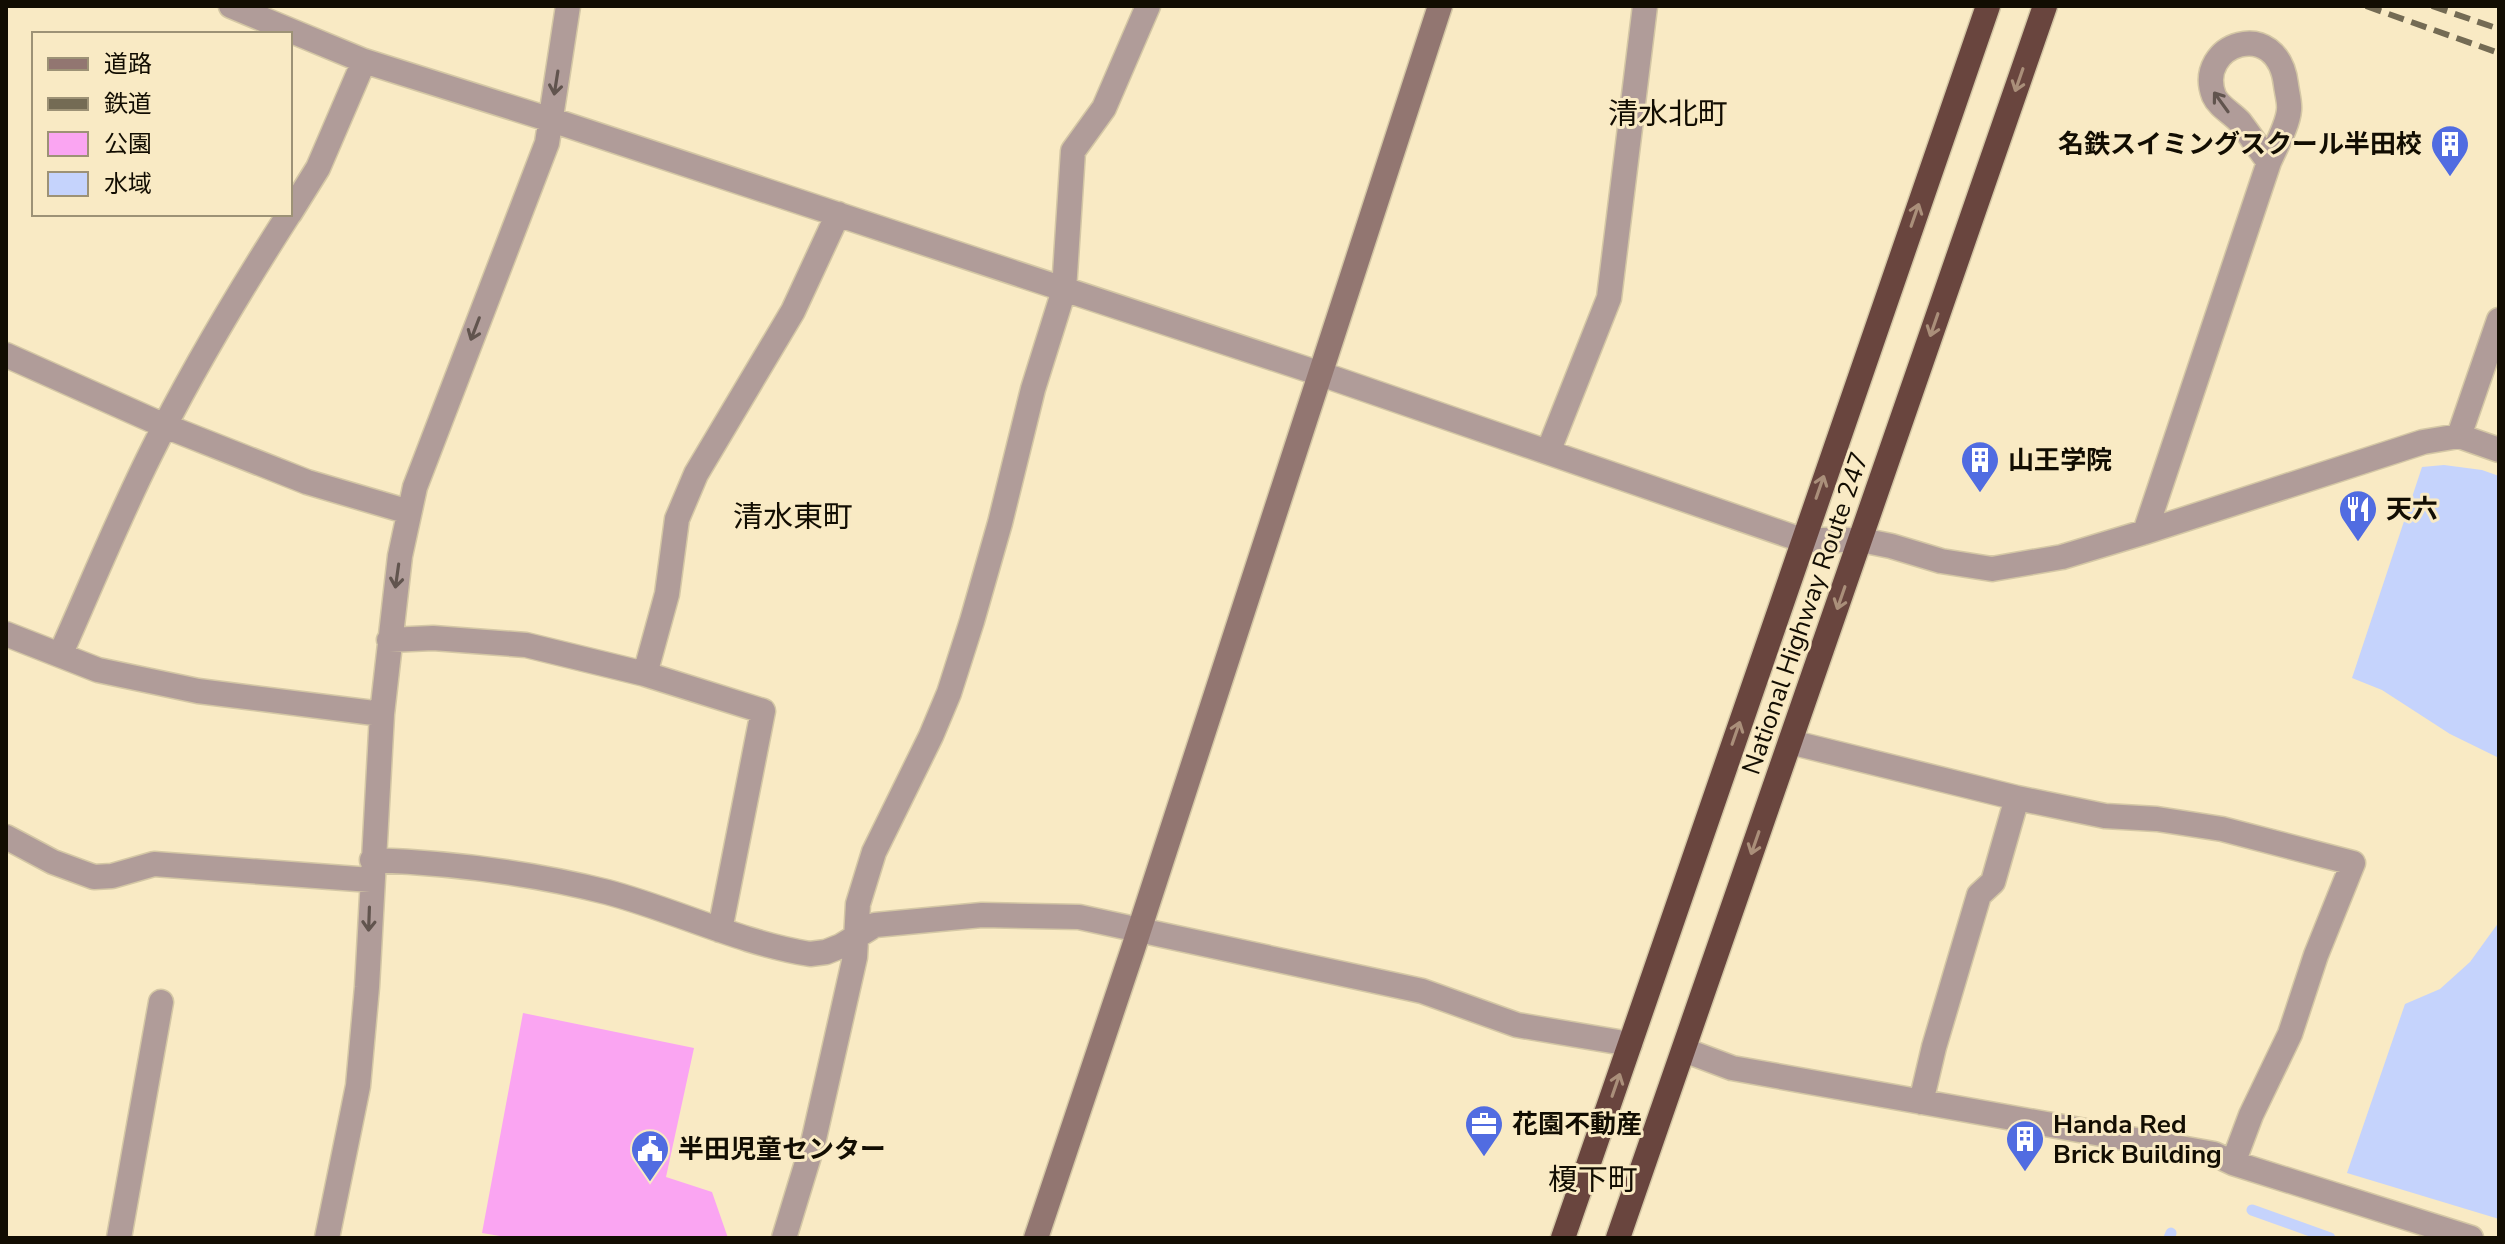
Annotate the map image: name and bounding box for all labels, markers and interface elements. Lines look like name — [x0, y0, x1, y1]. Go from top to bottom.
legend — [32, 32, 292, 216]
text: 道路 — [104, 48, 152, 80]
one-way arrow — [2011, 67, 2026, 92]
one-way arrow — [547, 70, 562, 95]
text: 鉄道 — [104, 88, 152, 120]
one-way arrow — [2213, 92, 2230, 113]
district label: 清水北町 — [1608, 94, 1728, 135]
building icon: 名鉄スイミングスクール半田校 — [2429, 123, 2471, 178]
place label: 名鉄スイミングスクール半田校 — [2058, 127, 2422, 162]
text: 公園 — [104, 128, 152, 160]
text: 水域 — [104, 168, 152, 200]
one-way arrow — [1909, 203, 1923, 228]
one-way arrow — [1926, 313, 1941, 338]
one-way arrow — [467, 316, 481, 341]
building icon: 山王学院 — [1959, 439, 2001, 494]
place label: 山王学院 — [2008, 443, 2112, 478]
street label: National Highway Route 247 — [1734, 447, 1877, 779]
one-way arrow — [1814, 475, 1829, 500]
restaurant icon: 天六 — [2337, 488, 2379, 543]
place label: 天六 — [2386, 492, 2438, 527]
district label: 清水東町 — [733, 497, 853, 538]
one-way arrow — [390, 562, 405, 589]
one-way arrow — [1832, 585, 1847, 610]
one-way arrow — [1729, 721, 1744, 746]
one-way arrow — [1747, 831, 1762, 856]
one-way arrow — [362, 905, 377, 932]
one-way arrow — [1609, 1073, 1624, 1098]
office icon: 花園不動産 — [1463, 1103, 1505, 1158]
place label: 花園不動産 — [1512, 1107, 1642, 1142]
place label: Handa Red Brick Building — [2053, 1107, 2222, 1172]
building icon: Handa Red Brick Building — [2004, 1118, 2046, 1173]
public building icon: 半田児童センター — [629, 1128, 671, 1183]
place label: 半田児童センター — [678, 1132, 886, 1167]
district label: 榎下町 — [1548, 1160, 1638, 1201]

